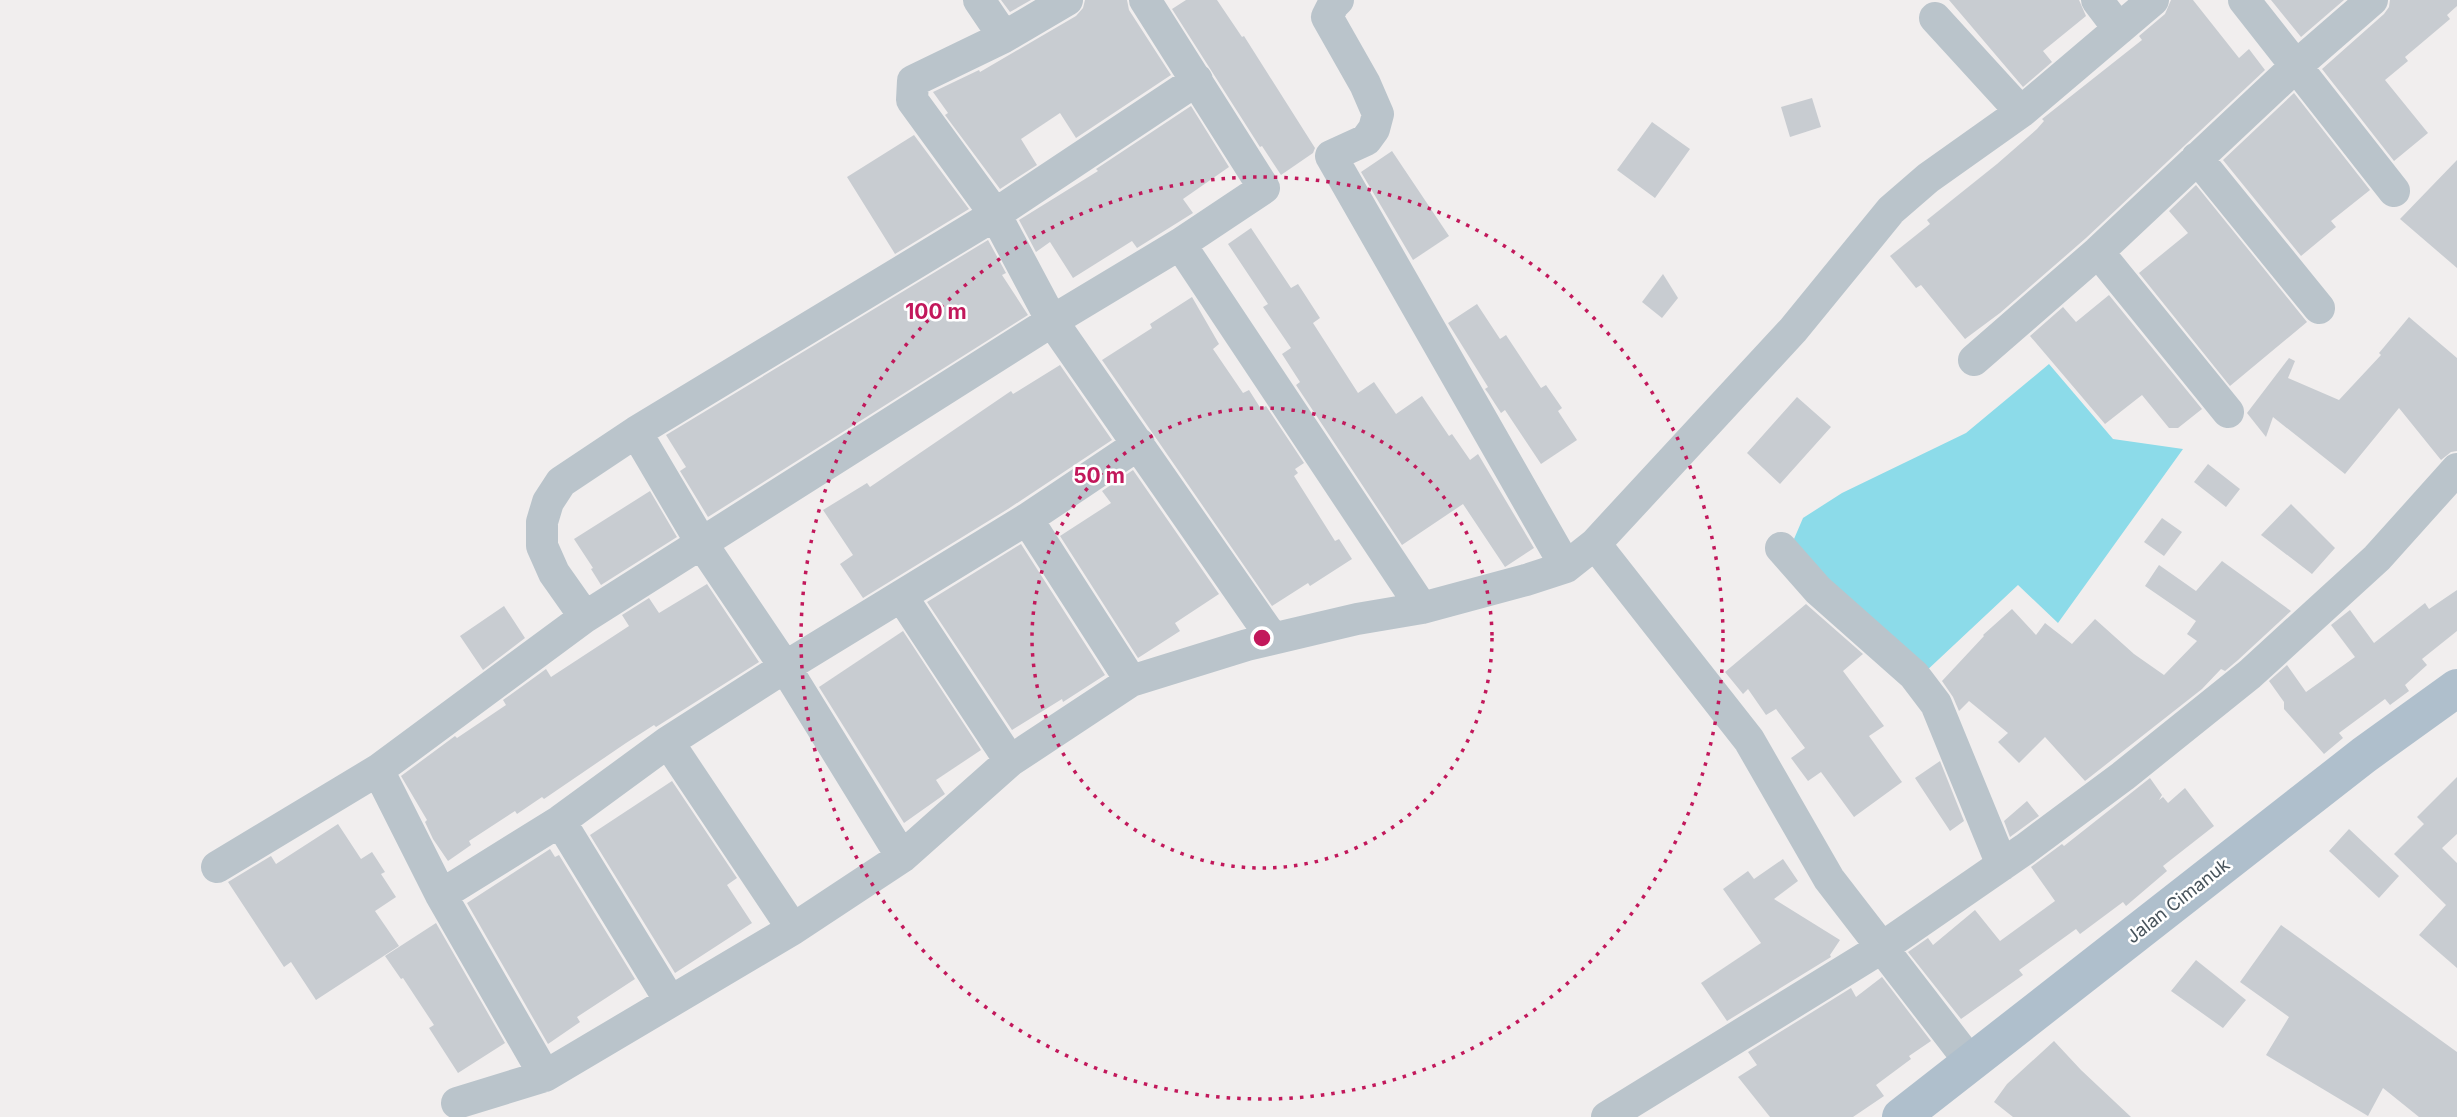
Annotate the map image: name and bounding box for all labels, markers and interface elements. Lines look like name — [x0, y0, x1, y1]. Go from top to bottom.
text: 100 m — [905, 299, 967, 324]
text: 50 m — [1073, 463, 1125, 488]
centre of rings — [1250, 626, 1274, 650]
street label: Jalan Cimanuk — [2122, 854, 2234, 947]

